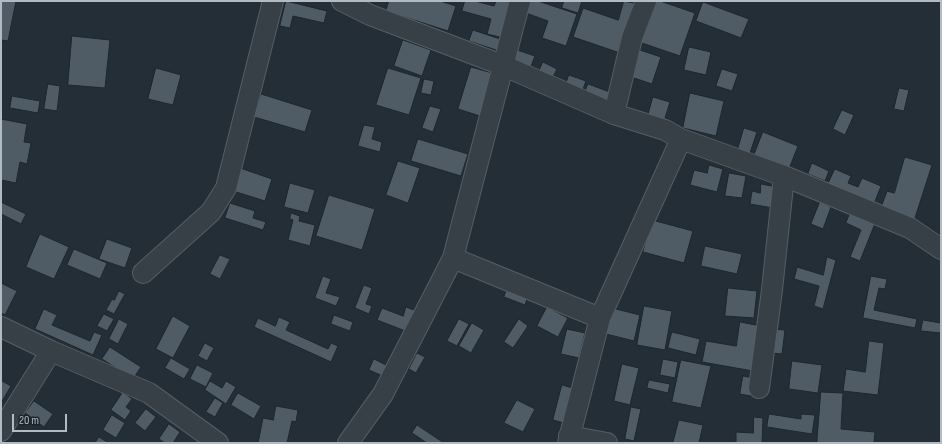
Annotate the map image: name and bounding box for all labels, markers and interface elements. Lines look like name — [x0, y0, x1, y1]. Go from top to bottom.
scale bar — [14, 406, 69, 432]
text: 20 m — [19, 413, 39, 428]

